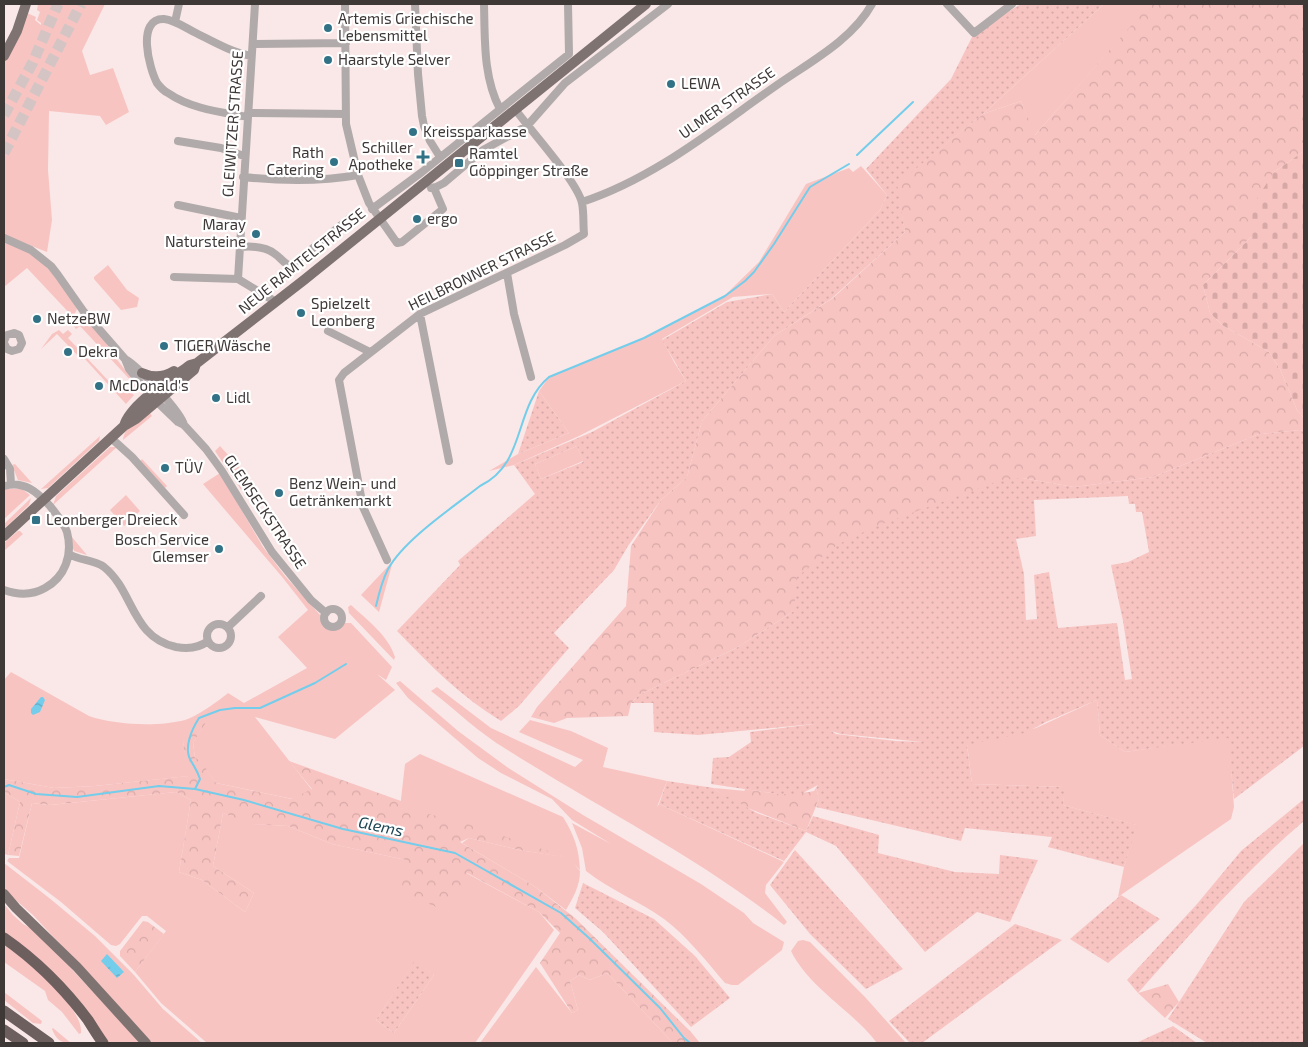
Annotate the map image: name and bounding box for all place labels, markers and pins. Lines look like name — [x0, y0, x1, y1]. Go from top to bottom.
place label: Artemis Griechische Lebensmittel — [338, 9, 474, 44]
marker: Artemis Griechische Lebensmittel — [322, 22, 334, 34]
place label: Haarstyle Selver — [338, 50, 450, 68]
marker: Haarstyle Selver — [322, 54, 334, 66]
place label: LEWA — [681, 74, 721, 92]
marker: LEWA — [665, 78, 677, 90]
place label: Kreissparkasse — [423, 122, 527, 140]
marker: Kreissparkasse — [407, 126, 419, 138]
place label: Schiller Apotheke — [349, 138, 413, 173]
place label: Rath Catering — [267, 143, 325, 178]
place label: Ramtel Göppinger Straße — [469, 144, 589, 179]
marker: Schiller Apotheke — [417, 151, 429, 163]
marker: Rath Catering — [328, 156, 340, 168]
marker: Ramtel Göppinger Straße — [453, 157, 465, 169]
place label: ergo — [427, 209, 458, 227]
marker: ergo — [411, 213, 423, 225]
place label: Maray Natursteine — [165, 215, 246, 250]
marker: Maray Natursteine — [250, 228, 262, 240]
place label: Spielzelt Leonberg — [311, 294, 376, 329]
marker: Spielzelt Leonberg — [295, 307, 307, 319]
place label: NetzeBW — [47, 309, 111, 327]
marker: NetzeBW — [31, 313, 43, 325]
place label: TIGER Wäsche — [174, 336, 271, 354]
marker: TIGER Wäsche — [158, 340, 170, 352]
place label: Dekra — [78, 342, 118, 360]
marker: Dekra — [62, 346, 74, 358]
place label: McDonald's — [109, 376, 189, 394]
marker: McDonald's — [93, 380, 105, 392]
place label: Lidl — [226, 388, 251, 406]
marker: Lidl — [210, 392, 222, 404]
place label: TÜV — [175, 458, 203, 476]
marker: TÜV — [159, 462, 171, 474]
place label: Benz Wein- und Getränkemarkt — [289, 474, 396, 509]
marker: Benz Wein- und Getränkemarkt — [273, 487, 285, 499]
place label: Leonberger Dreieck — [46, 510, 178, 528]
marker: Leonberger Dreieck — [30, 514, 42, 526]
place label: Bosch Service Glemser — [115, 530, 209, 565]
marker: Bosch Service Glemser — [213, 543, 225, 555]

